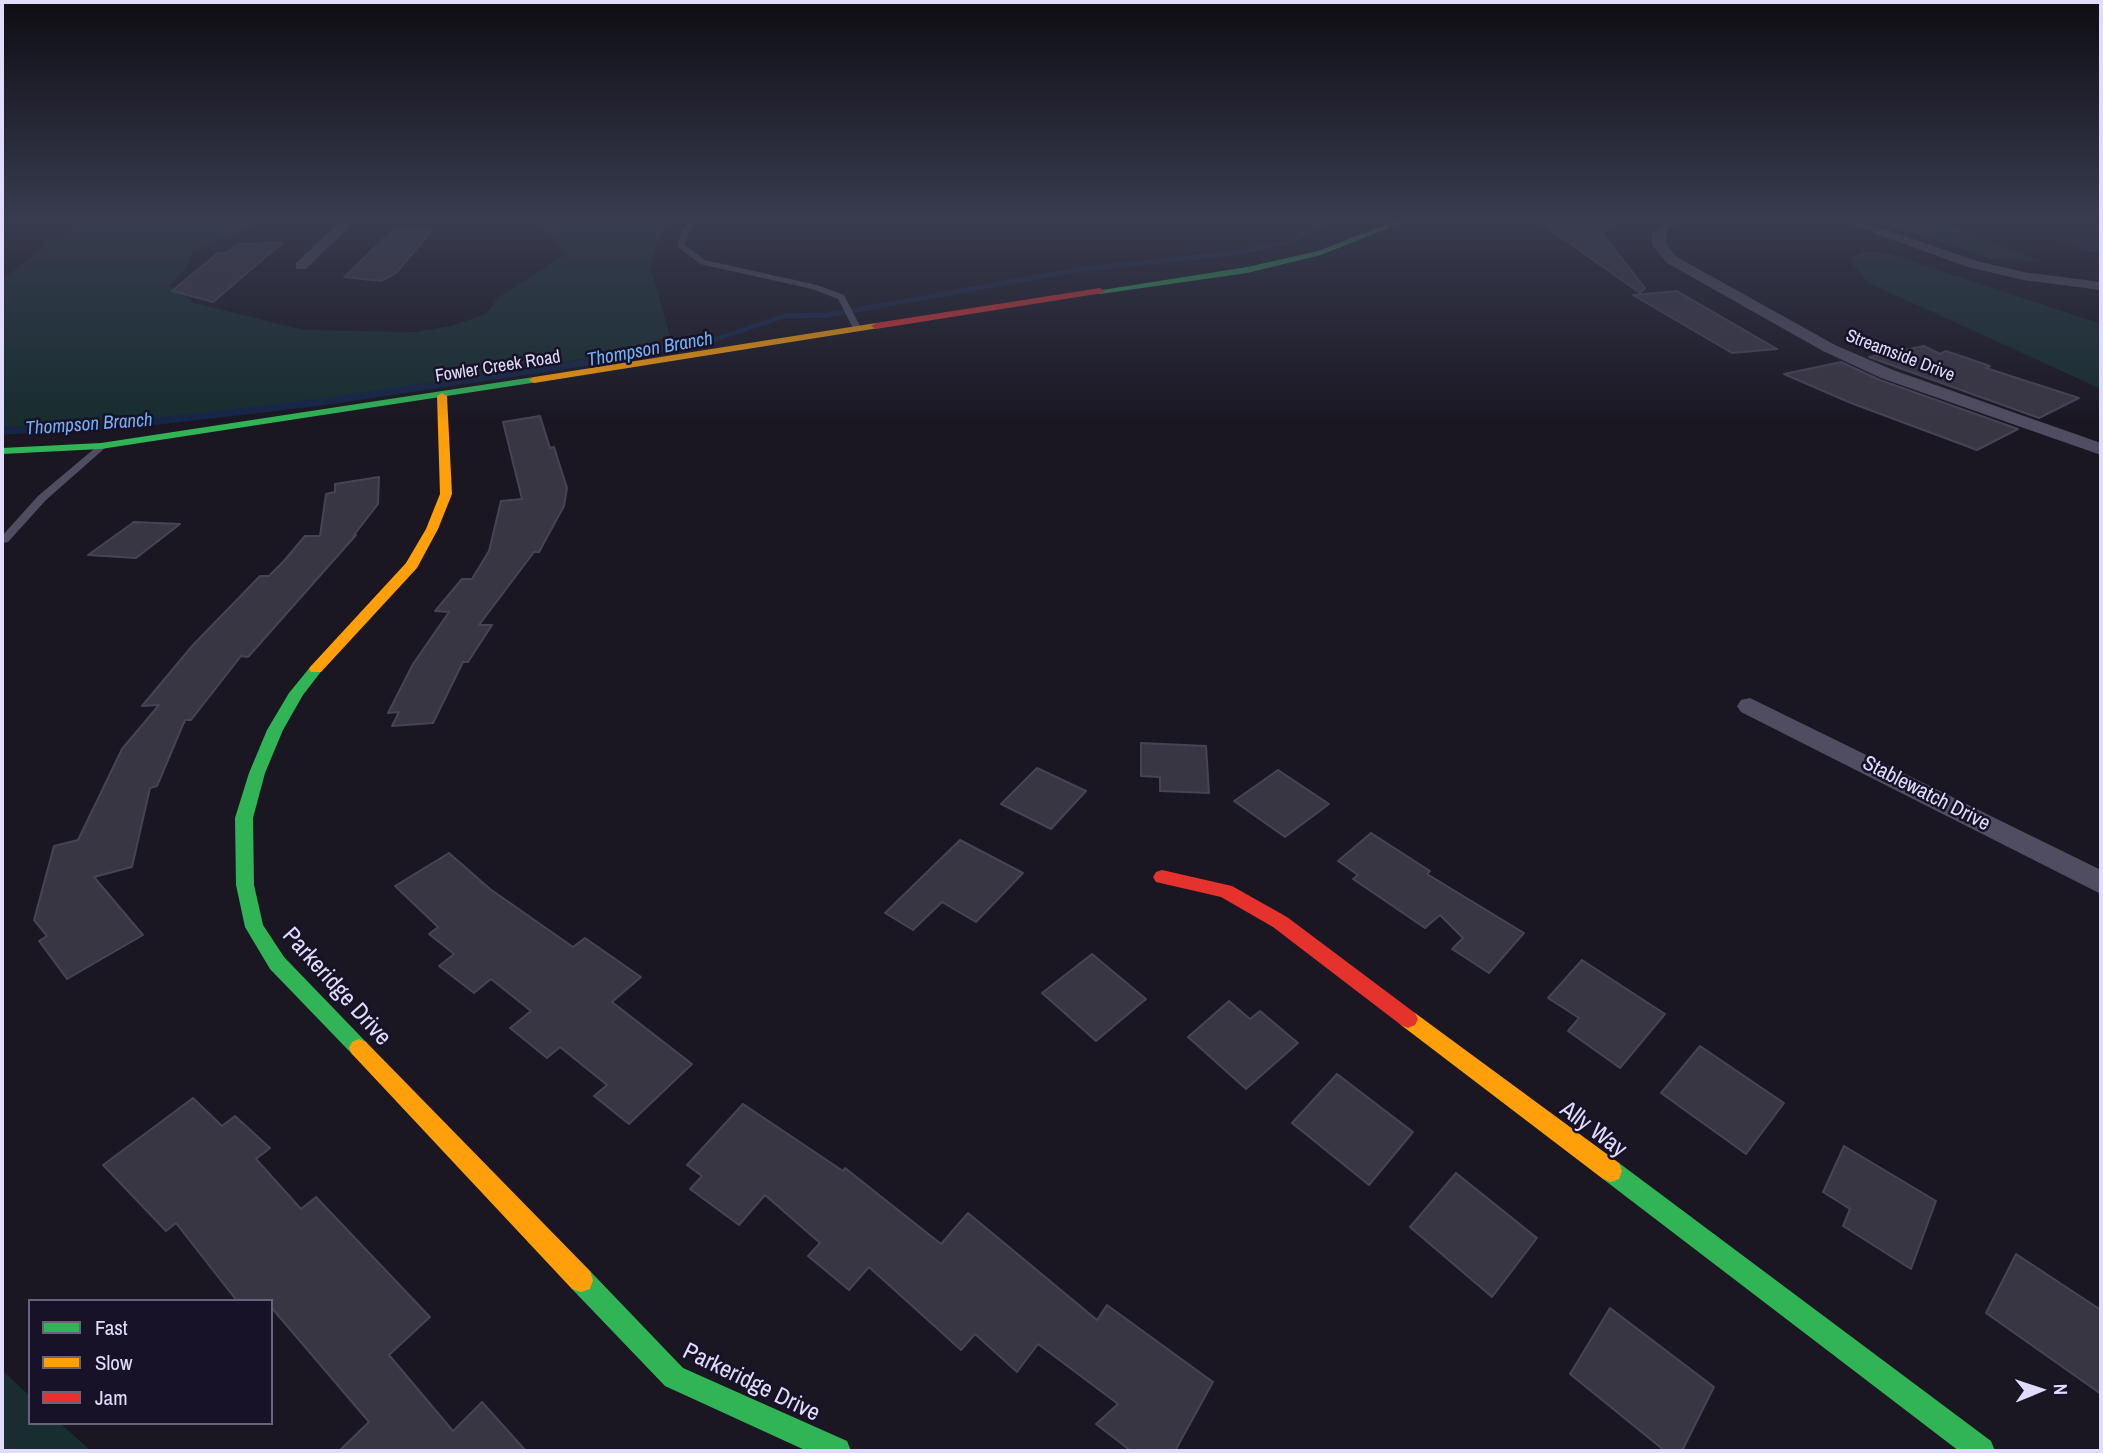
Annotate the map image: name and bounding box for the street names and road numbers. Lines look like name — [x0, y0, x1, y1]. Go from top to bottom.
street label: Streamside Drive — [1843, 325, 1957, 387]
street label: Fowler Creek Road — [434, 346, 562, 388]
street label: Stablewatch Drive — [1858, 751, 1994, 837]
street label: Parkeridge Drive — [276, 922, 396, 1052]
street label: Ally Way — [1554, 1096, 1632, 1164]
street label: Parkeridge Drive — [678, 1337, 824, 1429]

